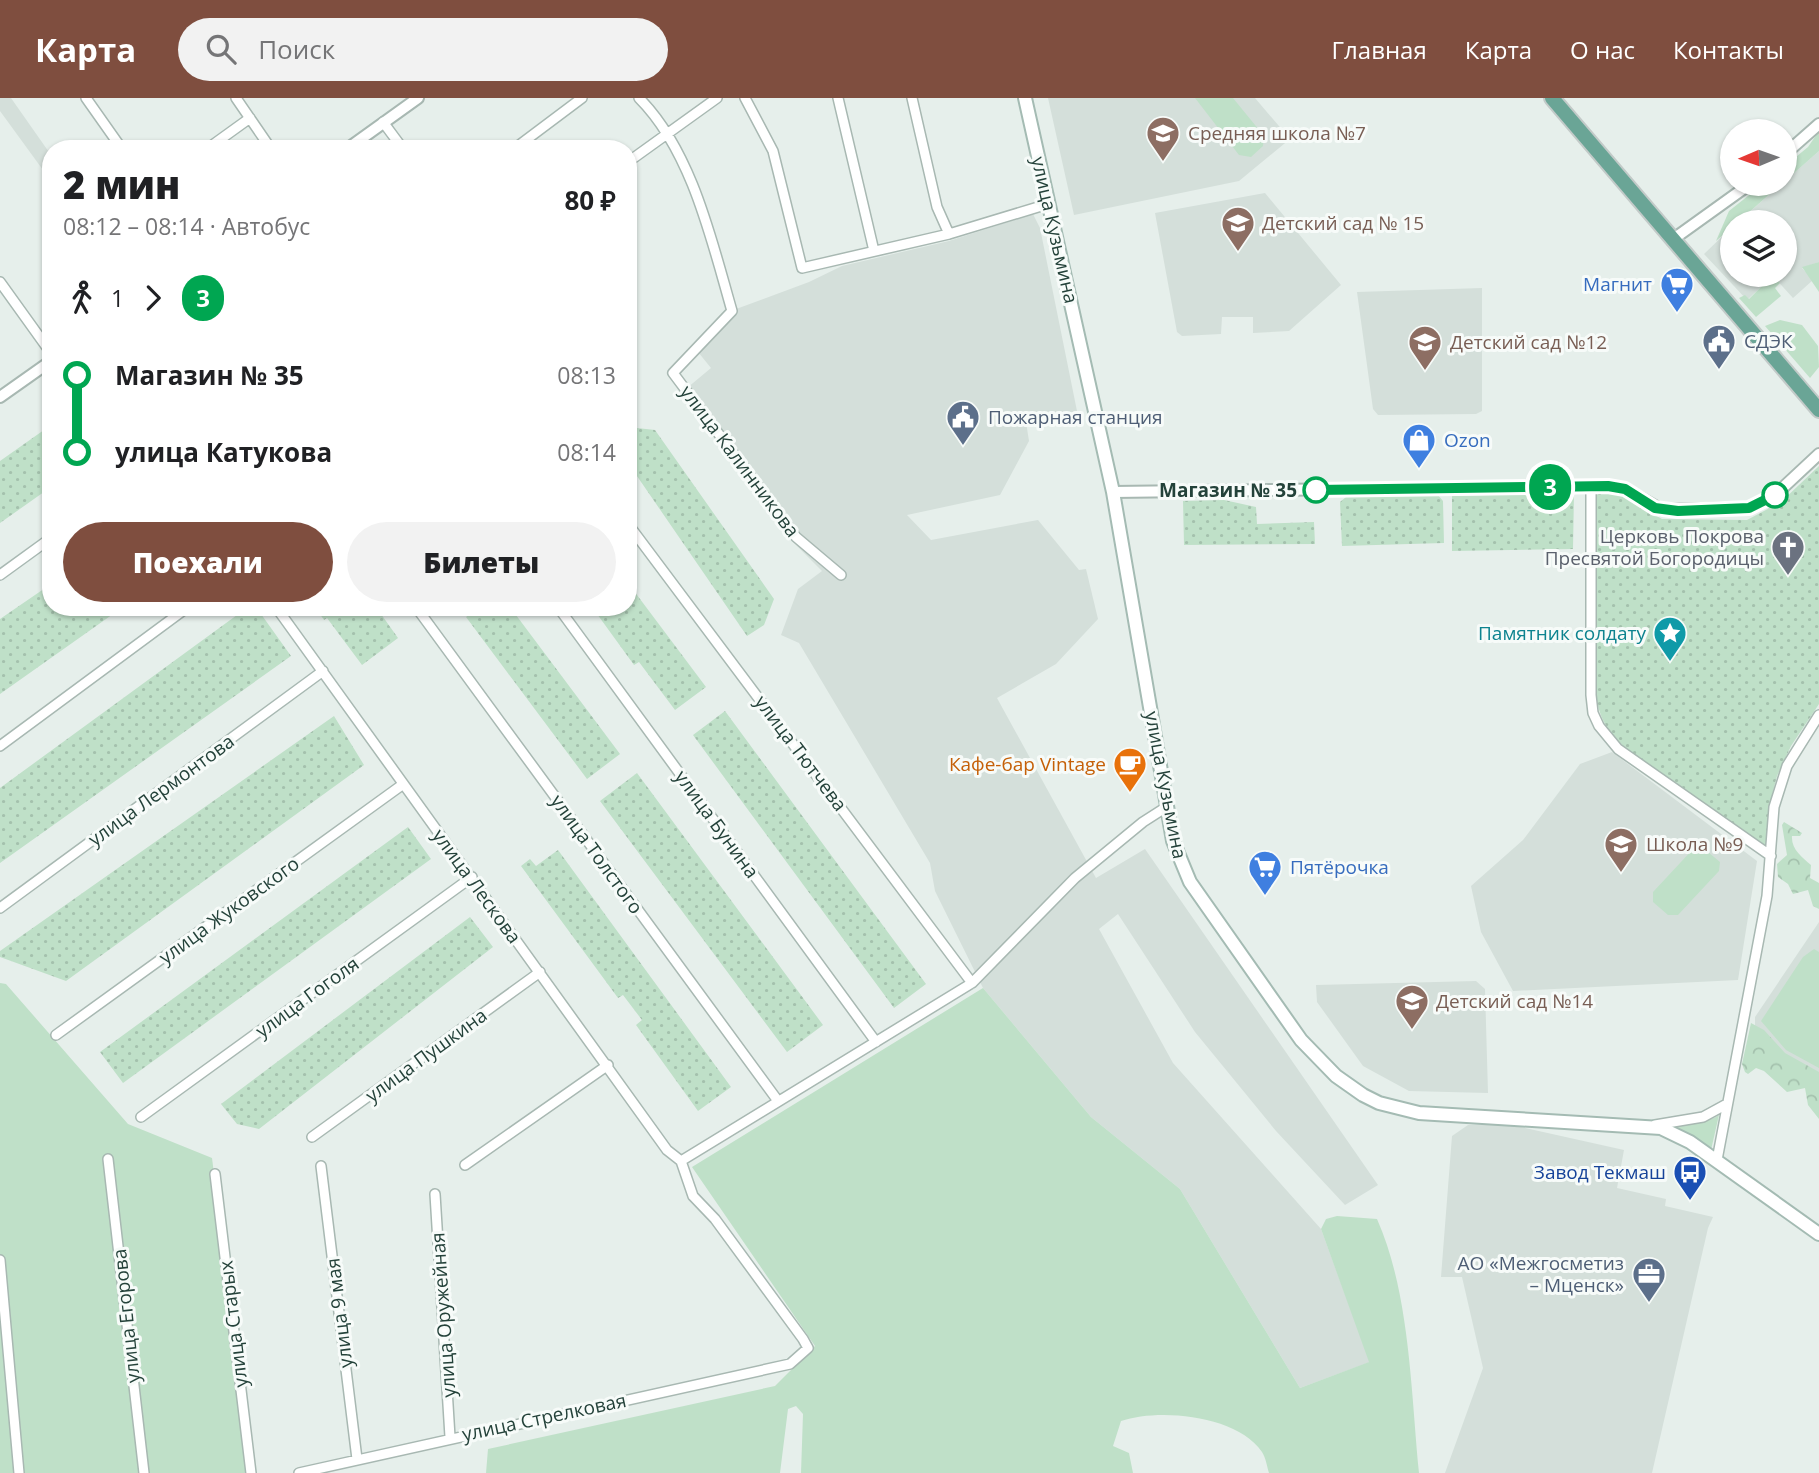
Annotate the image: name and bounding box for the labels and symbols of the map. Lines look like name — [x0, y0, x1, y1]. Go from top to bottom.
school or university icon: Средняя школа №7 — [1144, 114, 1182, 163]
north arrow — [1720, 119, 1797, 196]
place label: Средняя школа №7 — [1188, 120, 1366, 146]
street label: улица Кузьмина — [1025, 154, 1085, 306]
school or university icon: Детский сад № 15 — [1219, 204, 1257, 253]
place label: Детский сад № 15 — [1262, 210, 1424, 236]
supermarket icon: Магнит — [1658, 265, 1696, 314]
place label: Магнит — [1583, 271, 1652, 297]
public building icon: СДЭК — [1700, 322, 1738, 371]
school or university icon: Детский сад №12 — [1406, 323, 1444, 372]
place label: СДЭК — [1744, 328, 1793, 354]
place label: Детский сад №12 — [1450, 329, 1607, 355]
street label: улица Калинникова — [674, 380, 806, 542]
public building icon: Пожарная станция — [944, 398, 982, 447]
place label: Пожарная станция — [988, 404, 1163, 430]
shop icon: Ozon — [1400, 421, 1438, 470]
place label: Ozon — [1444, 427, 1491, 453]
line badge: 3 — [1527, 464, 1573, 510]
place label: Магазин № 35 — [1159, 477, 1297, 503]
marker: Магазин № 35 — [1303, 477, 1329, 503]
unlabelled marker — [1762, 482, 1788, 508]
place label: Церковь Покрова Пресвятой Богородицы — [1545, 523, 1764, 571]
church icon: Церковь Покрова Пресвятой Богородицы — [1769, 528, 1807, 577]
place icon: Памятник солдату — [1651, 614, 1689, 663]
place label: Памятник солдату — [1478, 620, 1646, 646]
street label: улица Тютчева — [749, 690, 853, 816]
street label: улица Кузьмина — [1139, 709, 1193, 861]
street label: улица Лермонтова — [83, 728, 239, 852]
cafe icon: Кафе-бар Vintage — [1111, 745, 1149, 794]
place label: Кафе-бар Vintage — [949, 751, 1106, 777]
street label: улица Бунина — [669, 765, 765, 883]
street label: улица Толстого — [545, 789, 649, 919]
street label: улица Лескова — [427, 823, 527, 949]
school or university icon: Школа №9 — [1602, 825, 1640, 874]
place label: Школа №9 — [1646, 831, 1743, 857]
supermarket icon: Пятёрочка — [1246, 848, 1284, 897]
street label: улица Жуковского — [154, 850, 304, 970]
place label: Пятёрочка — [1290, 854, 1389, 880]
street label: улица Гоголя — [250, 951, 364, 1043]
school or university icon: Детский сад №14 — [1393, 982, 1431, 1031]
place label: Детский сад №14 — [1436, 988, 1593, 1014]
street label: улица Пушкина — [360, 1002, 492, 1108]
bus stop icon: Завод Текмаш — [1671, 1153, 1709, 1202]
place label: Завод Текмаш — [1534, 1159, 1666, 1185]
street label: улица Оружейная — [424, 1231, 462, 1399]
street label: улица Егорова — [106, 1248, 146, 1384]
place label: АО «Межгосметиз – Мценск» — [1458, 1250, 1624, 1298]
office icon: АО «Межгосметиз – Мценск» — [1630, 1255, 1668, 1304]
street label: улица 9 мая — [319, 1256, 359, 1370]
street label: улица Старых — [212, 1259, 254, 1389]
street label: улица Стрелковая — [460, 1387, 628, 1447]

